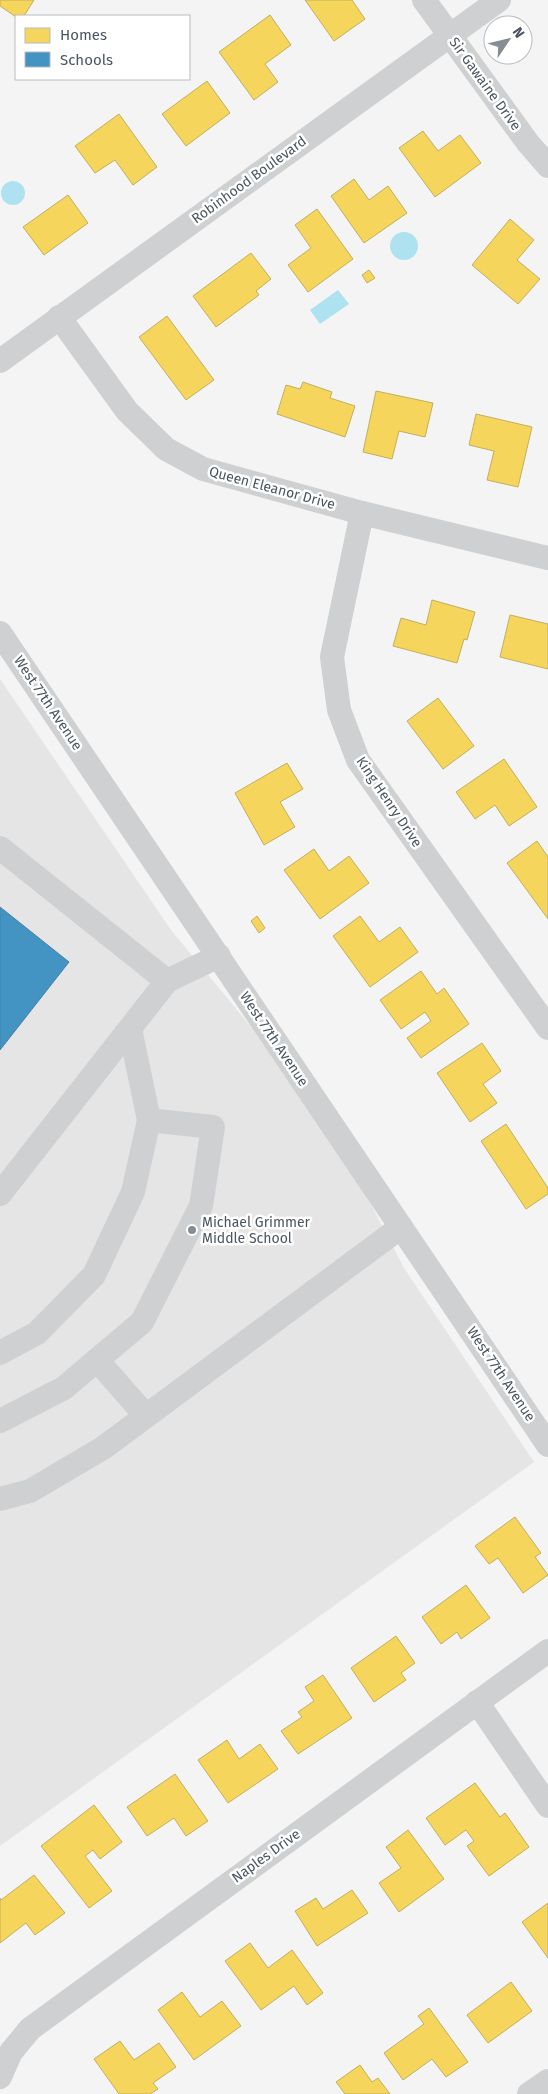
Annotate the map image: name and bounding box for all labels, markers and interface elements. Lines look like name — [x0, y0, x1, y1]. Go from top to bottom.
legend — [15, 15, 190, 80]
north arrow — [483, 15, 533, 65]
text: N — [509, 24, 528, 42]
text: Homes — [60, 26, 107, 44]
street label: Sir Gawaine Drive — [446, 34, 524, 134]
text: Schools — [60, 51, 113, 69]
street label: Robinhood Boulevard — [188, 133, 310, 227]
street label: Queen Eleanor Drive — [207, 463, 337, 513]
street label: West 77th Avenue — [10, 653, 86, 753]
street label: King Henry Drive — [352, 753, 426, 851]
street label: West 77th Avenue — [236, 989, 312, 1089]
place label: Michael Grimmer Middle School — [202, 1214, 311, 1247]
marker: Michael Grimmer Middle School — [186, 1224, 198, 1236]
street label: West 77th Avenue — [463, 1324, 539, 1424]
street label: Naples Drive — [229, 1826, 303, 1886]

